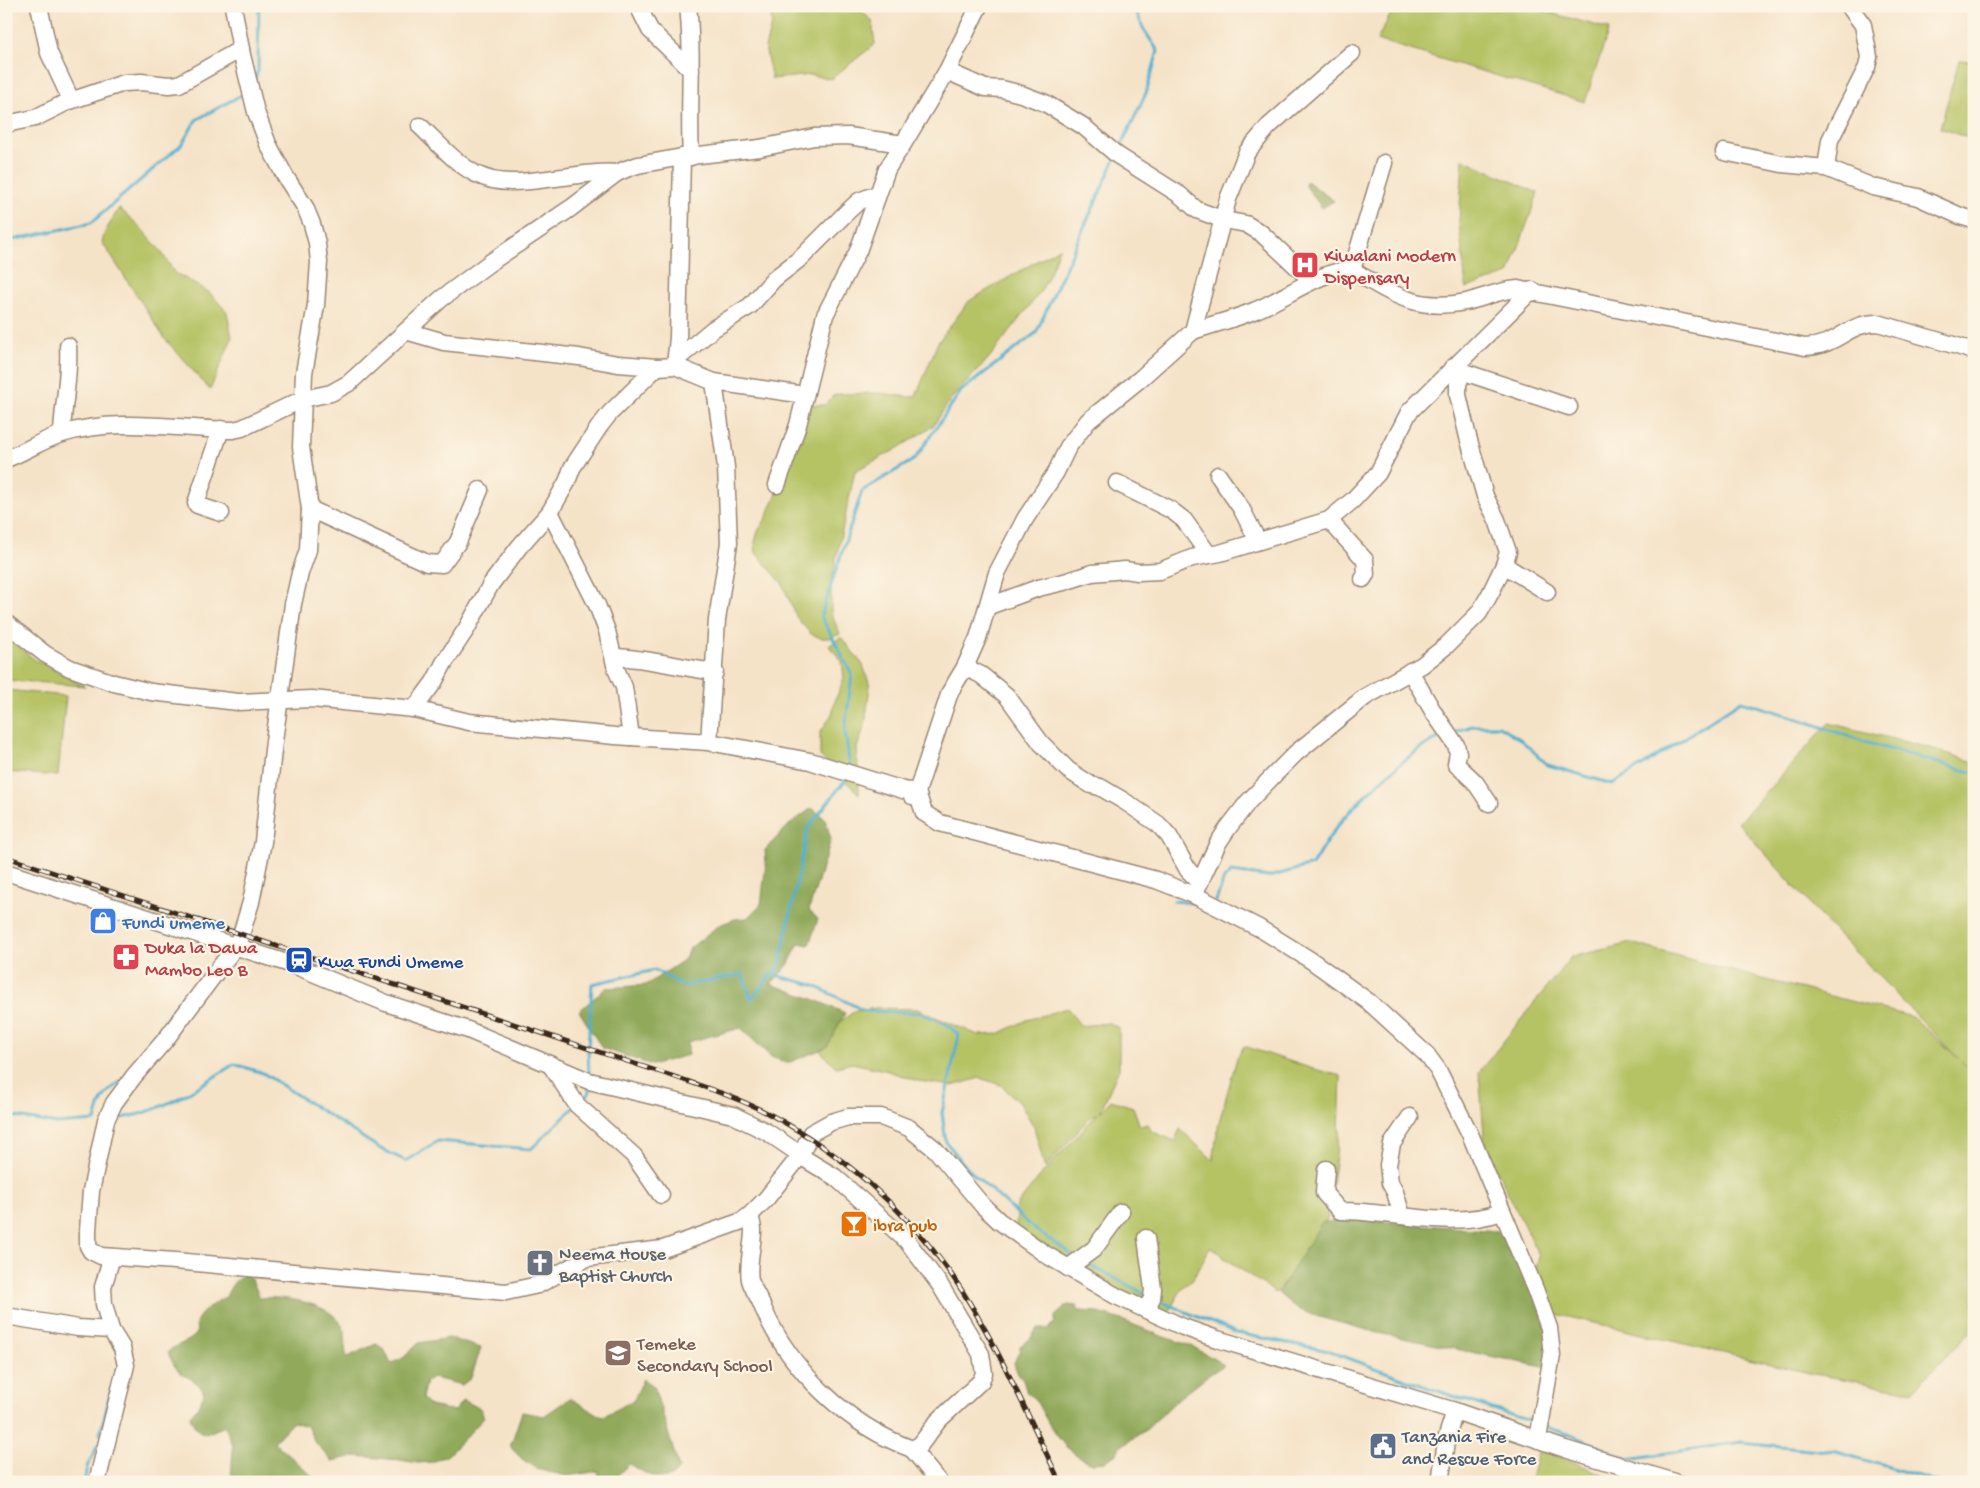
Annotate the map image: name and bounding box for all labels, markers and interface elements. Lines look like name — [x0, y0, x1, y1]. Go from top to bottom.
place label: Kiwalani Modern Dispensary — [1322, 246, 1456, 291]
hospital icon: Kiwalani Modern Dispensary — [1290, 250, 1320, 280]
shop icon: Fundi umeme — [88, 906, 118, 936]
place label: Fundi umeme — [121, 913, 225, 936]
place label: Duka la Dawa Mambo Leo B — [143, 938, 259, 983]
pharmacy icon: Duka la Dawa Mambo Leo B — [111, 942, 141, 972]
station icon: Kwa Fundi Umeme — [284, 945, 314, 975]
place label: Kwa Fundi Umeme — [318, 952, 463, 975]
bar icon: ibra pub — [839, 1209, 869, 1239]
place label: ibra pub — [873, 1216, 937, 1239]
place label: Neema House Baptist Church — [558, 1244, 673, 1289]
church icon: Neema House Baptist Church — [525, 1248, 555, 1278]
place label: Temeke Secondary School — [636, 1334, 773, 1379]
school or university icon: Temeke Secondary School — [603, 1338, 633, 1368]
place label: Tanzania Fire and Rescue Force — [1401, 1427, 1536, 1472]
public building icon: Tanzania Fire and Rescue Force — [1368, 1431, 1398, 1461]

